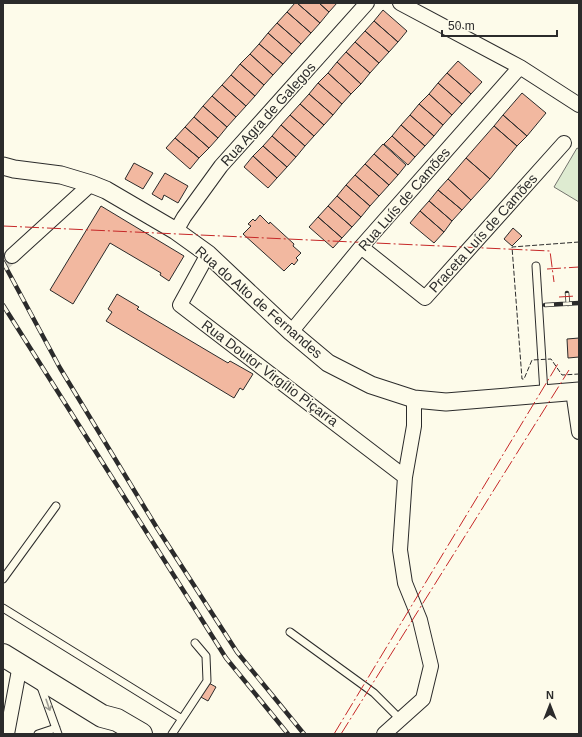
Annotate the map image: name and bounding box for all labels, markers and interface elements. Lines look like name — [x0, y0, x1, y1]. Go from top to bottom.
scale bar — [442, 12, 557, 38]
text: 50 m — [448, 19, 475, 33]
street label: Rua Agra de Galegos — [217, 59, 319, 169]
street label: Rua Luís de Camões — [355, 144, 453, 254]
street label: Praceta Luís de Camões — [426, 170, 540, 296]
street label: Rua do Alto de Fernandes — [192, 243, 326, 361]
street label: Rua Doutor Virgílio Piçarra — [199, 317, 341, 430]
north arrow — [530, 685, 570, 725]
text: N — [546, 689, 554, 701]
one-way arrow — [45, 699, 52, 712]

